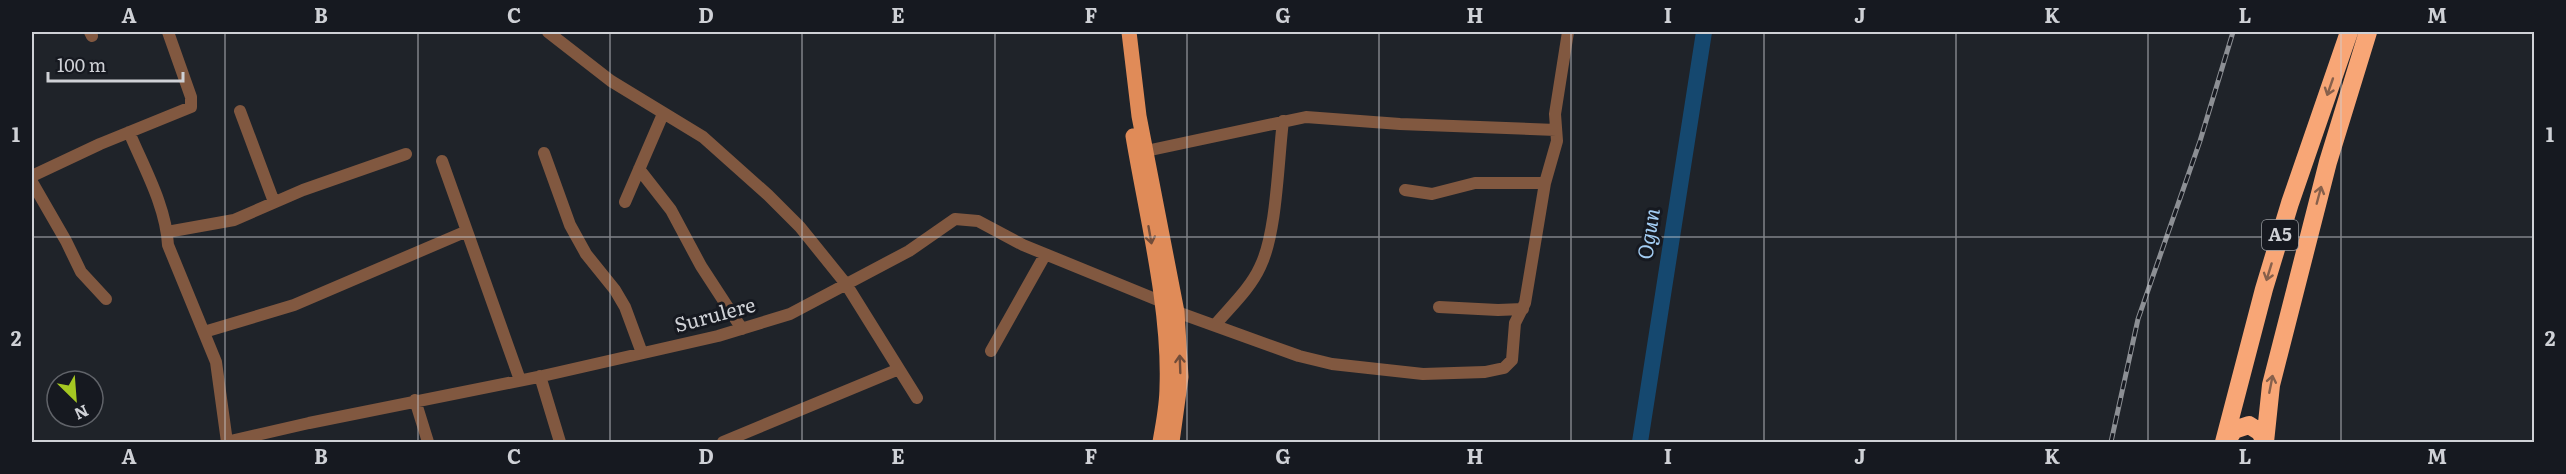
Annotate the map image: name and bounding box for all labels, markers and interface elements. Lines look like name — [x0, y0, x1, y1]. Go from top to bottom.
text: A — [121, 0, 137, 29]
text: B — [314, 0, 328, 29]
text: C — [507, 0, 521, 29]
text: D — [698, 0, 714, 29]
text: E — [891, 0, 905, 29]
text: F — [1085, 0, 1098, 29]
text: G — [1275, 0, 1291, 29]
text: H — [1467, 0, 1483, 29]
text: I — [1664, 0, 1672, 29]
text: J — [1854, 0, 1866, 29]
text: K — [2044, 0, 2060, 29]
text: L — [2239, 0, 2252, 29]
text: M — [2427, 0, 2447, 29]
scale bar — [48, 45, 183, 83]
text: 100 m — [57, 51, 106, 78]
one-way arrow — [2324, 77, 2335, 96]
text: 1 — [12, 118, 20, 148]
text: 1 — [2546, 118, 2554, 148]
one-way arrow — [2314, 186, 2325, 205]
water label: Ogun — [1627, 205, 1666, 261]
road number: A5 — [2262, 220, 2298, 250]
one-way arrow — [1145, 224, 1156, 244]
one-way arrow — [2263, 262, 2274, 281]
street label: Surulere — [671, 288, 758, 338]
text: 2 — [11, 322, 22, 352]
text: 2 — [2545, 322, 2556, 352]
one-way arrow — [1175, 354, 1186, 374]
north arrow — [45, 369, 105, 429]
one-way arrow — [2266, 375, 2277, 395]
text: N — [71, 400, 93, 427]
text: A — [121, 440, 137, 470]
text: B — [314, 440, 328, 470]
text: C — [507, 440, 521, 470]
text: D — [698, 440, 714, 470]
text: E — [891, 440, 905, 470]
text: F — [1085, 440, 1098, 470]
text: G — [1275, 440, 1291, 470]
text: H — [1467, 440, 1483, 470]
text: I — [1664, 440, 1672, 470]
text: J — [1854, 440, 1866, 470]
text: K — [2044, 440, 2060, 470]
text: L — [2239, 440, 2252, 470]
text: M — [2427, 440, 2447, 470]

